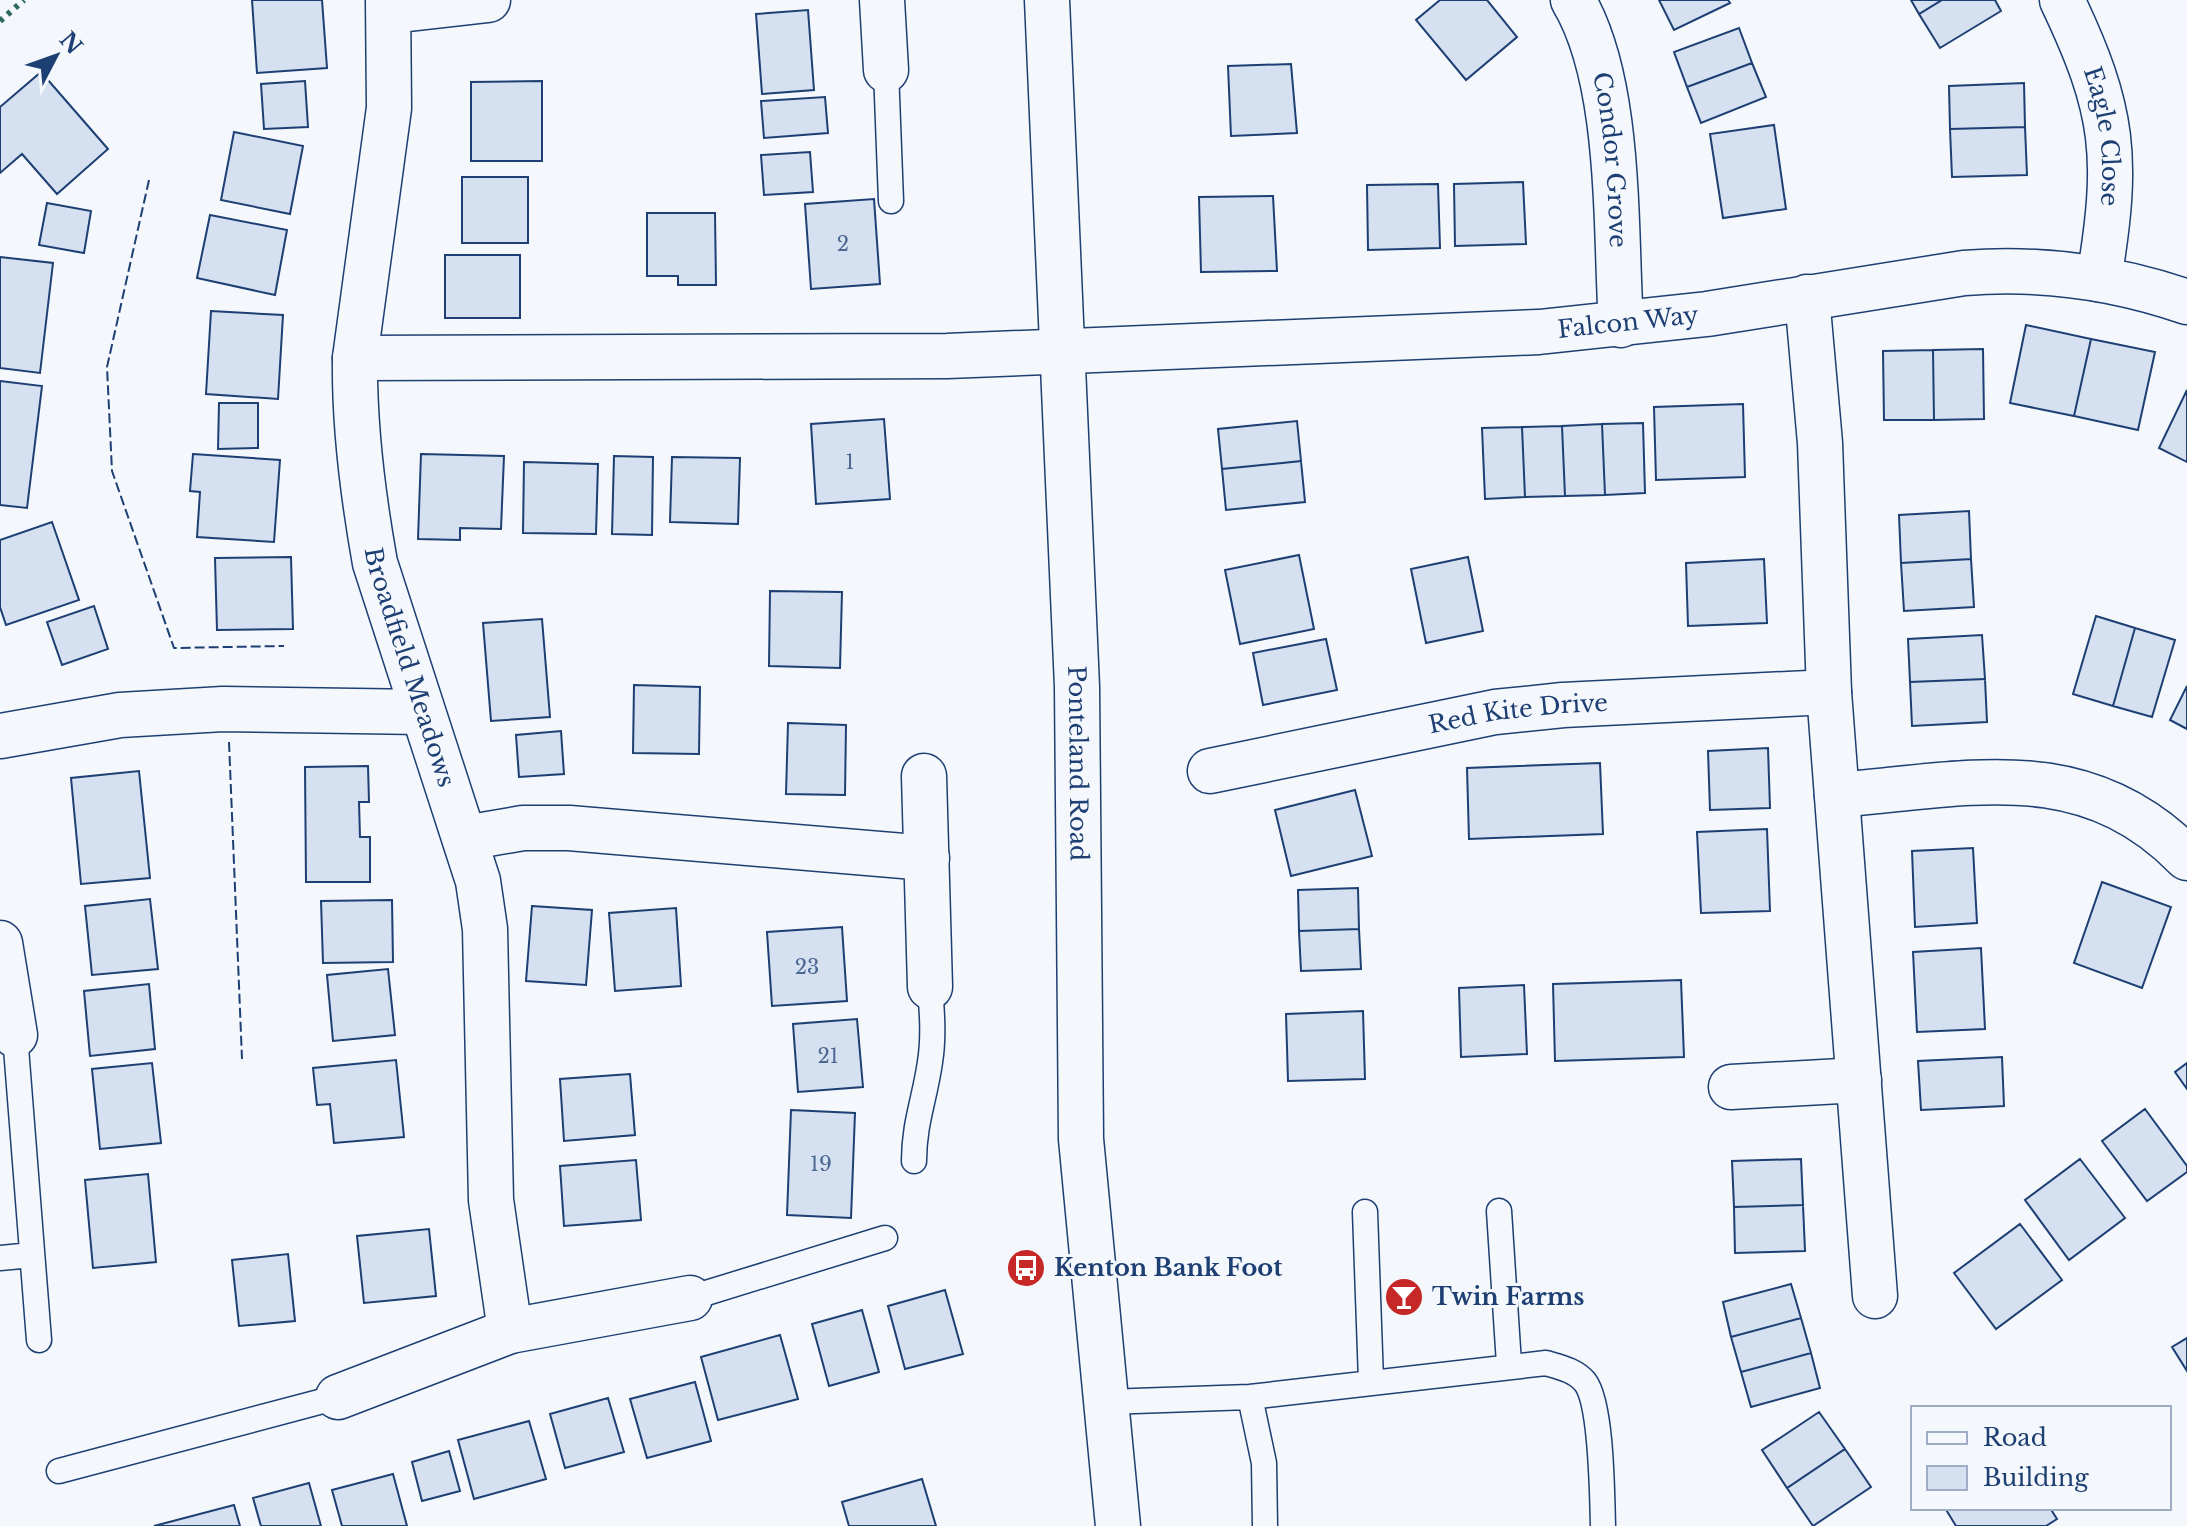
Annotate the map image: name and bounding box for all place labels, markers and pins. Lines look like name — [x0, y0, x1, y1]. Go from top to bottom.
bus stop icon: Kenton Bank Foot — [1005, 1247, 1047, 1289]
place label: Kenton Bank Foot — [1054, 1253, 1283, 1282]
bar icon: Twin Farms — [1383, 1276, 1425, 1318]
place label: Twin Farms — [1432, 1282, 1585, 1311]

